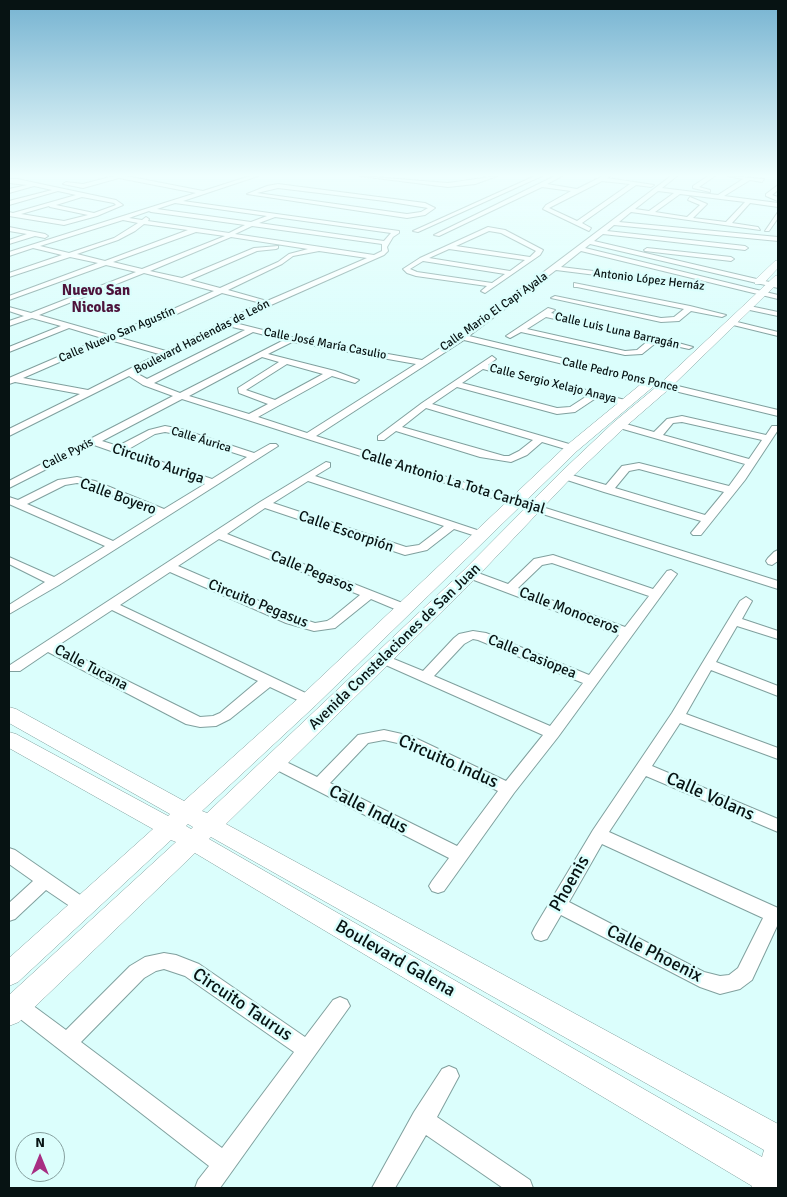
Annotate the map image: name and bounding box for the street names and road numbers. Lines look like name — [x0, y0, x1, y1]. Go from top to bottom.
street label: Antonio López Hernáz — [593, 266, 705, 294]
street label: Calle Mario El Capi Ayala — [437, 269, 551, 355]
street label: Boulevard Haciendas de León — [132, 297, 272, 377]
street label: Calle Nuevo San Agustín — [57, 304, 177, 366]
street label: Calle Luis Luna Barragán — [553, 310, 681, 352]
street label: Calle José María Casulio — [262, 325, 388, 363]
street label: Calle Pedro Pons Ponce — [561, 355, 679, 395]
street label: Calle Sergio Xelajo Anaya — [488, 361, 618, 407]
street label: Calle Áurica — [169, 424, 233, 456]
street label: Calle Pyxis — [40, 435, 96, 473]
street label: Circuito Auriga — [110, 440, 206, 488]
street label: Calle Antonio La Tota Carbajal — [359, 445, 547, 519]
street label: Calle Boyero — [77, 475, 159, 519]
street label: Calle Escorpión — [296, 507, 396, 557]
street label: Calle Pegasos — [268, 547, 356, 597]
street label: Avenida Constelaciones de San Juan — [305, 560, 485, 734]
street label: Circuito Pegasus — [205, 576, 311, 632]
street label: Calle Monoceros — [516, 584, 622, 638]
street label: Calle Casiopea — [485, 631, 579, 683]
street label: Calle Tucana — [51, 641, 131, 695]
street label: Circuito Indus — [395, 730, 501, 794]
street label: Calle Volans — [663, 768, 757, 826]
street label: Calle Indus — [325, 781, 411, 839]
street label: Phoenis — [545, 852, 595, 916]
street label: Boulevard Galena — [331, 916, 459, 1002]
street label: Calle Phoenix — [603, 921, 705, 987]
street label: Circuito Taurus — [188, 964, 296, 1046]

